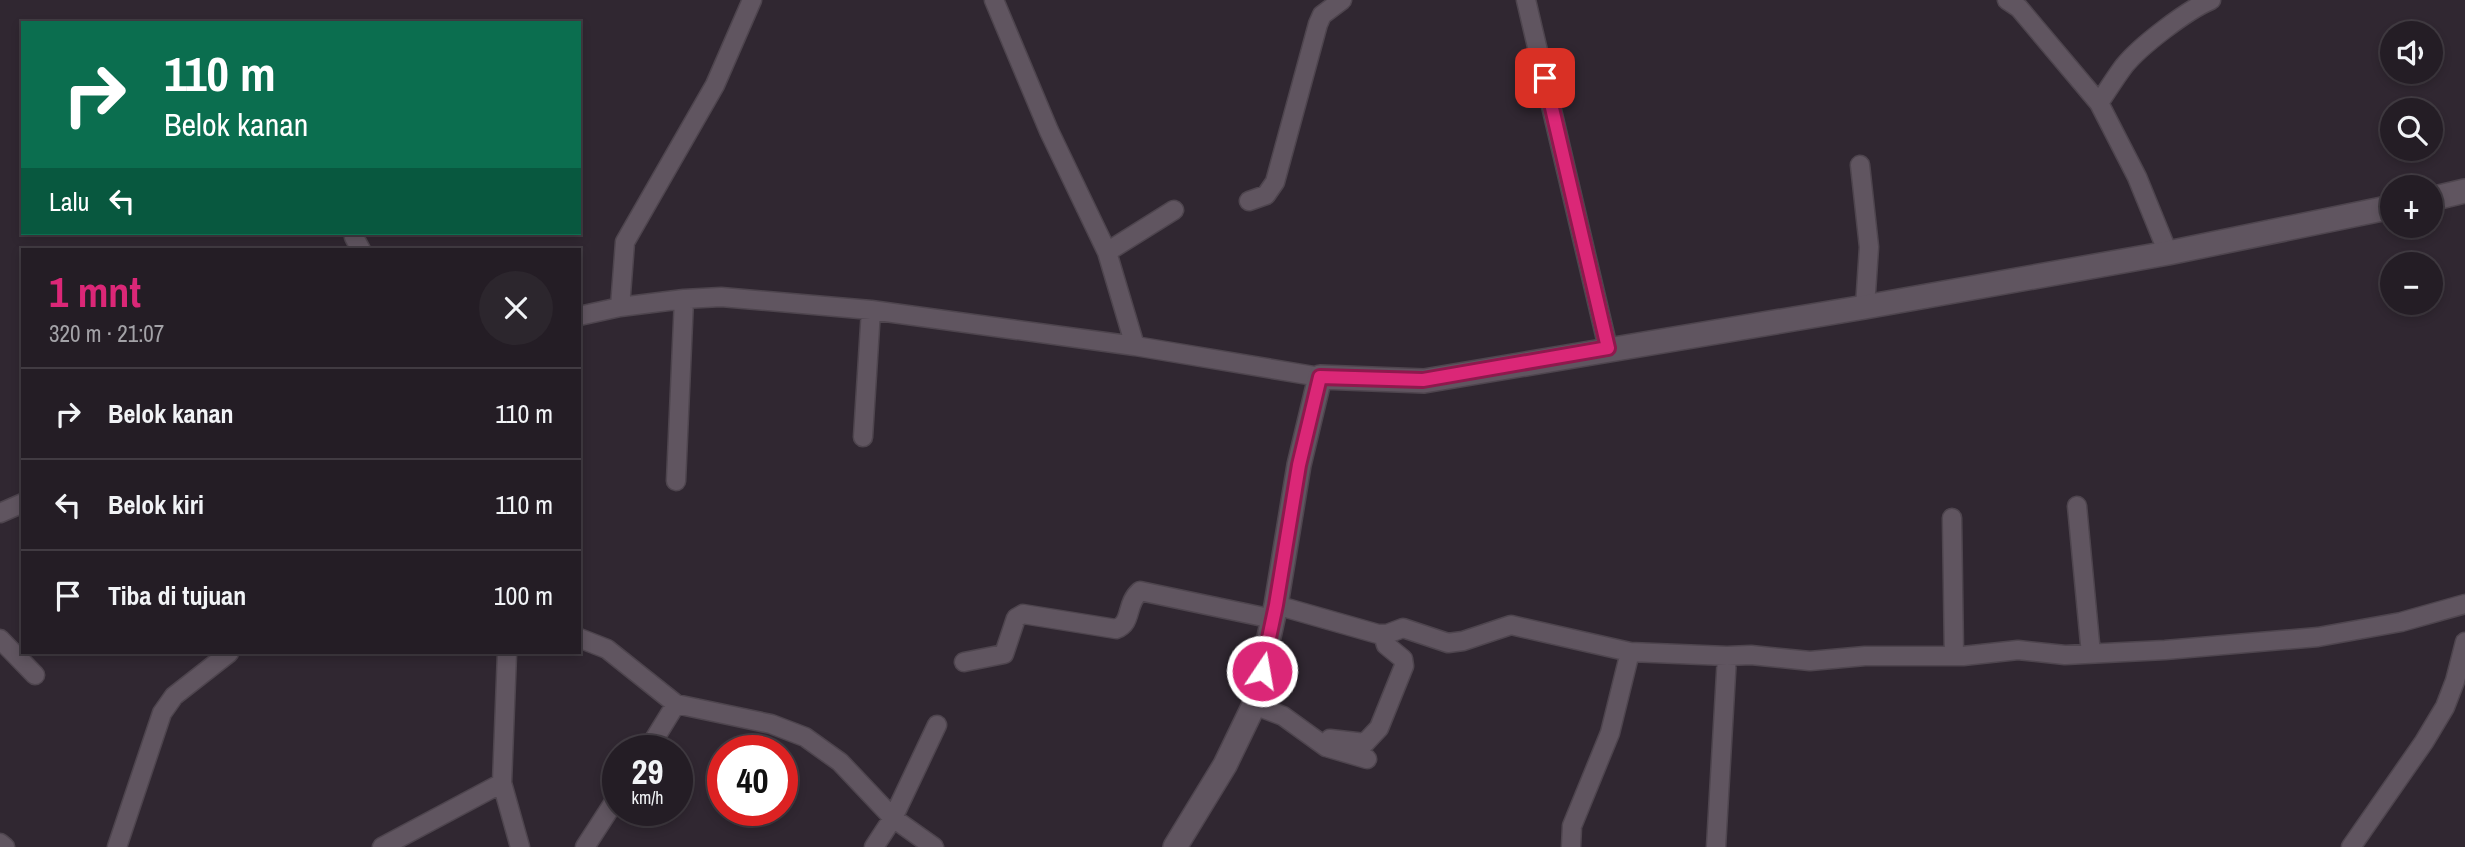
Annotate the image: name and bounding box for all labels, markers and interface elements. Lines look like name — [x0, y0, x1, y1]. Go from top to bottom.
map controls — [2380, 21, 2443, 315]
button: sound — [2380, 21, 2443, 84]
text: 110 m — [164, 40, 276, 106]
pin — [1515, 48, 1575, 108]
icon: right — [49, 49, 140, 140]
icon: arrive — [1526, 59, 1564, 97]
button: search — [2380, 98, 2443, 161]
text: Belok kanan — [164, 103, 308, 146]
button: + — [2380, 175, 2443, 238]
icon: left — [103, 182, 141, 220]
text: Lalu — [49, 184, 89, 219]
button: − — [2380, 252, 2443, 315]
text: 1 mnt — [49, 264, 141, 320]
button: close — [479, 271, 553, 345]
text: 320 m · 21:07 — [49, 318, 164, 349]
icon: right — [49, 395, 87, 433]
text: Belok kanan — [108, 396, 234, 431]
text: 110 m — [495, 396, 553, 431]
icon: left — [49, 486, 87, 524]
text: Belok kiri — [108, 487, 204, 522]
text: 110 m — [495, 487, 553, 522]
icon: arrive — [49, 577, 87, 615]
text: Tiba di tujuan — [108, 578, 246, 613]
text: 100 m — [494, 578, 553, 613]
position arrow — [1225, 634, 1299, 708]
speed limit sign: 40 — [707, 735, 798, 826]
text: 29 — [632, 748, 663, 795]
text: km/h — [632, 785, 664, 810]

